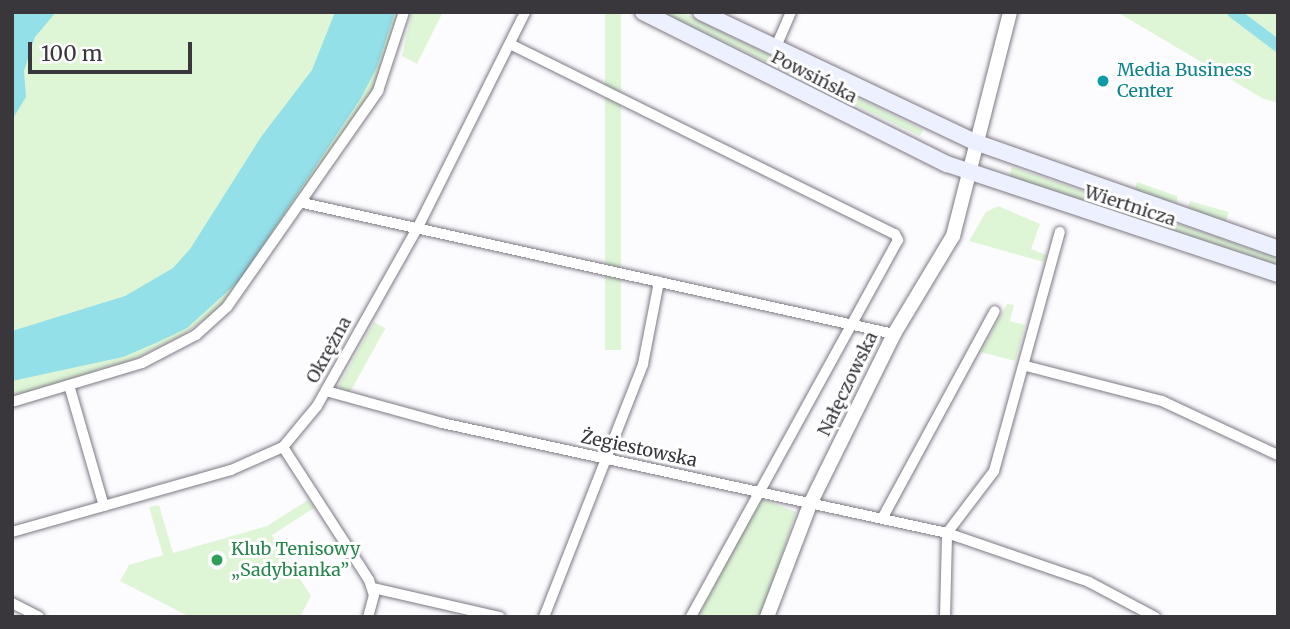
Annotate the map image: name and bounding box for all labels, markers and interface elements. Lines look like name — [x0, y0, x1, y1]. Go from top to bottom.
scale bar — [32, 28, 196, 72]
text: 100 m — [41, 40, 103, 67]
street label: Powsińska — [768, 46, 860, 108]
place label: Media Business Center — [1117, 60, 1252, 102]
marker: Media Business Center — [1095, 73, 1111, 89]
street label: Wiertnicza — [1082, 181, 1178, 231]
street label: Okrężna — [302, 313, 356, 387]
street label: Nałęczowska — [813, 328, 883, 440]
street label: Żegiestowska — [579, 426, 699, 472]
place label: Klub Tenisowy „Sadybianka” — [231, 539, 360, 582]
marker: Klub Tenisowy „Sadybianka” — [209, 552, 225, 568]

